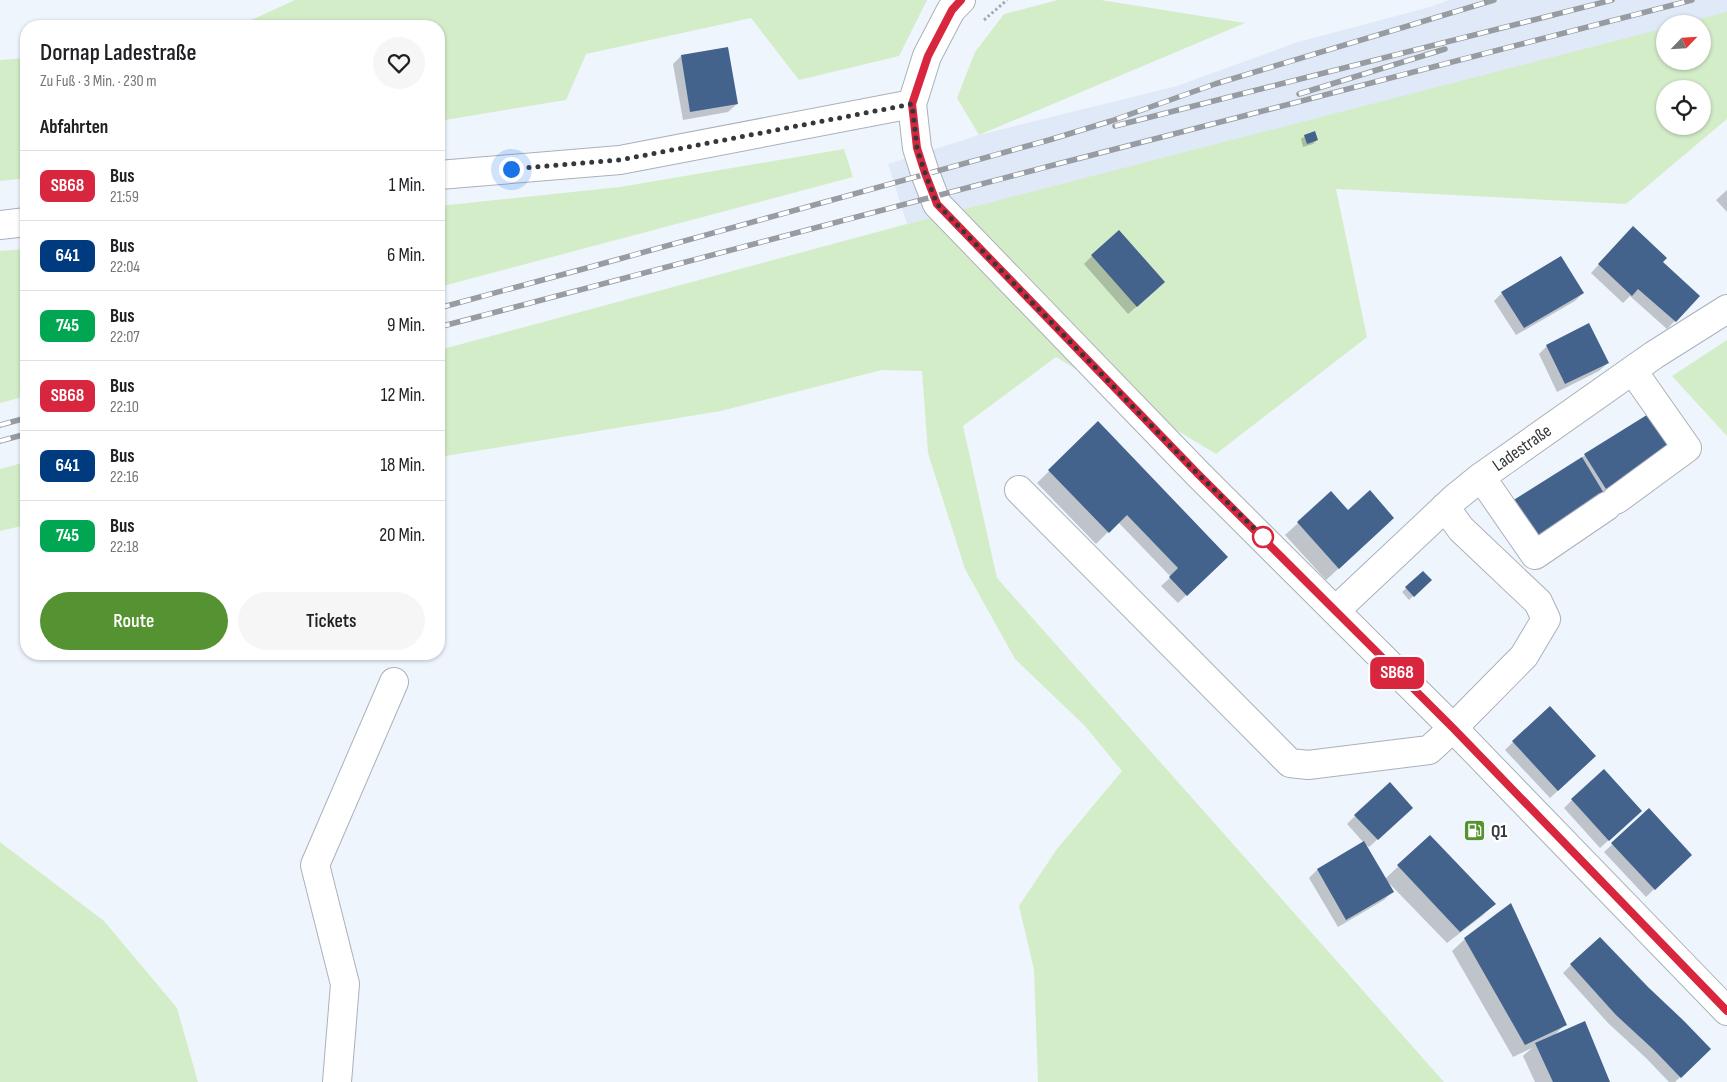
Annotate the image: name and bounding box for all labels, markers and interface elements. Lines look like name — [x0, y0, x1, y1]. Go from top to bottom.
north arrow — [1656, 15, 1711, 70]
map controls — [1656, 15, 1711, 135]
button: heart — [373, 37, 425, 89]
text: Dornap Ladestraße — [40, 38, 196, 67]
text: Zu Fuß · 3 Min. · 230 m — [40, 72, 157, 91]
button: locate — [1656, 80, 1711, 135]
text: Abfahrten — [40, 116, 108, 139]
your location — [499, 157, 524, 182]
text: Bus — [110, 165, 135, 188]
text: 1 Min. — [389, 174, 425, 197]
text: SB68 — [51, 175, 84, 196]
text: 21:59 — [110, 188, 139, 207]
text: Bus — [110, 235, 135, 258]
text: 6 Min. — [387, 244, 425, 267]
text: 641 — [55, 245, 80, 266]
text: 22:04 — [110, 258, 140, 277]
text: Bus — [110, 305, 135, 328]
text: 9 Min. — [387, 314, 425, 337]
text: 745 — [56, 315, 79, 336]
text: 22:07 — [110, 328, 140, 347]
text: Bus — [110, 375, 135, 398]
text: 12 Min. — [381, 384, 425, 407]
text: SB68 — [51, 385, 84, 406]
text: 22:10 — [110, 398, 139, 417]
street label: Ladestraße — [1489, 420, 1555, 476]
text: Bus — [110, 445, 135, 468]
text: 18 Min. — [380, 454, 425, 477]
text: 641 — [55, 455, 80, 476]
text: 22:16 — [110, 468, 139, 487]
text: Bus — [110, 515, 135, 538]
text: 20 Min. — [379, 524, 425, 547]
text: 745 — [56, 525, 79, 546]
unlabelled marker — [1252, 526, 1274, 548]
text: 22:18 — [110, 538, 139, 557]
button: Route — [40, 592, 228, 650]
button: Tickets — [238, 592, 425, 650]
line badge: SB68 — [1362, 657, 1432, 689]
text: SB68 — [1380, 662, 1414, 683]
fuel station icon: Q1 — [1463, 819, 1487, 843]
place label: Q1 — [1491, 821, 1507, 842]

